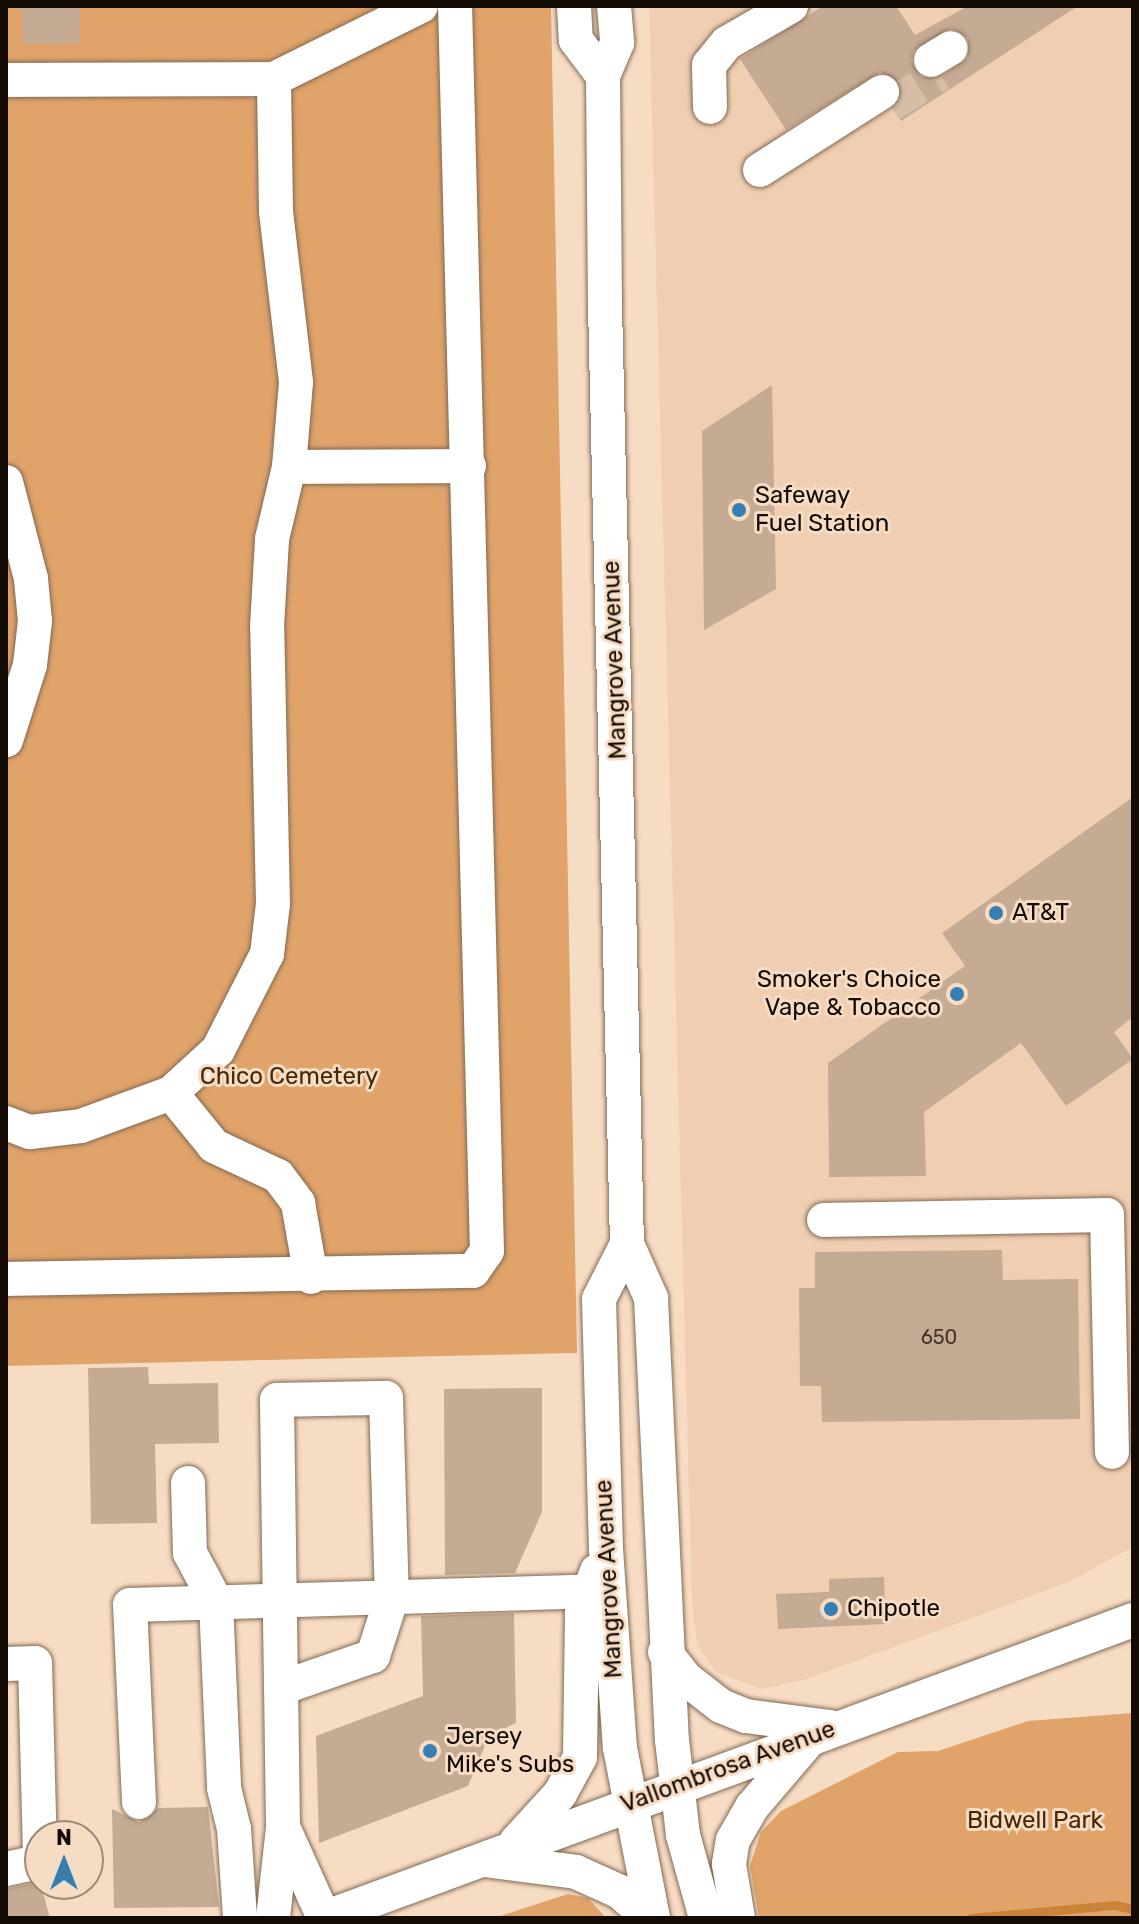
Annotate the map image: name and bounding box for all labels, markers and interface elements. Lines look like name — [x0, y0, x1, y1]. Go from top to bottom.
place label: Safeway Fuel Station — [755, 482, 889, 538]
marker: Safeway Fuel Station — [730, 501, 748, 519]
street label: Mangrove Avenue — [597, 560, 633, 760]
place label: AT&T — [1012, 899, 1069, 927]
marker: AT&T — [987, 904, 1005, 922]
place label: Smoker's Choice Vape & Tobacco — [757, 966, 941, 1022]
marker: Smoker's Choice Vape & Tobacco — [948, 985, 966, 1003]
park label: Chico Cemetery — [200, 1063, 378, 1091]
house number: 650 — [921, 1325, 957, 1349]
street label: Mangrove Avenue — [589, 1479, 629, 1679]
place label: Chipotle — [847, 1595, 940, 1623]
marker: Chipotle — [822, 1600, 840, 1618]
street label: Vallombrosa Avenue — [617, 1715, 839, 1819]
place label: Jersey Mike's Subs — [446, 1723, 574, 1779]
marker: Jersey Mike's Subs — [421, 1742, 439, 1760]
park label: Bidwell Park — [967, 1807, 1103, 1835]
north arrow — [24, 1820, 104, 1900]
text: N — [56, 1824, 72, 1851]

